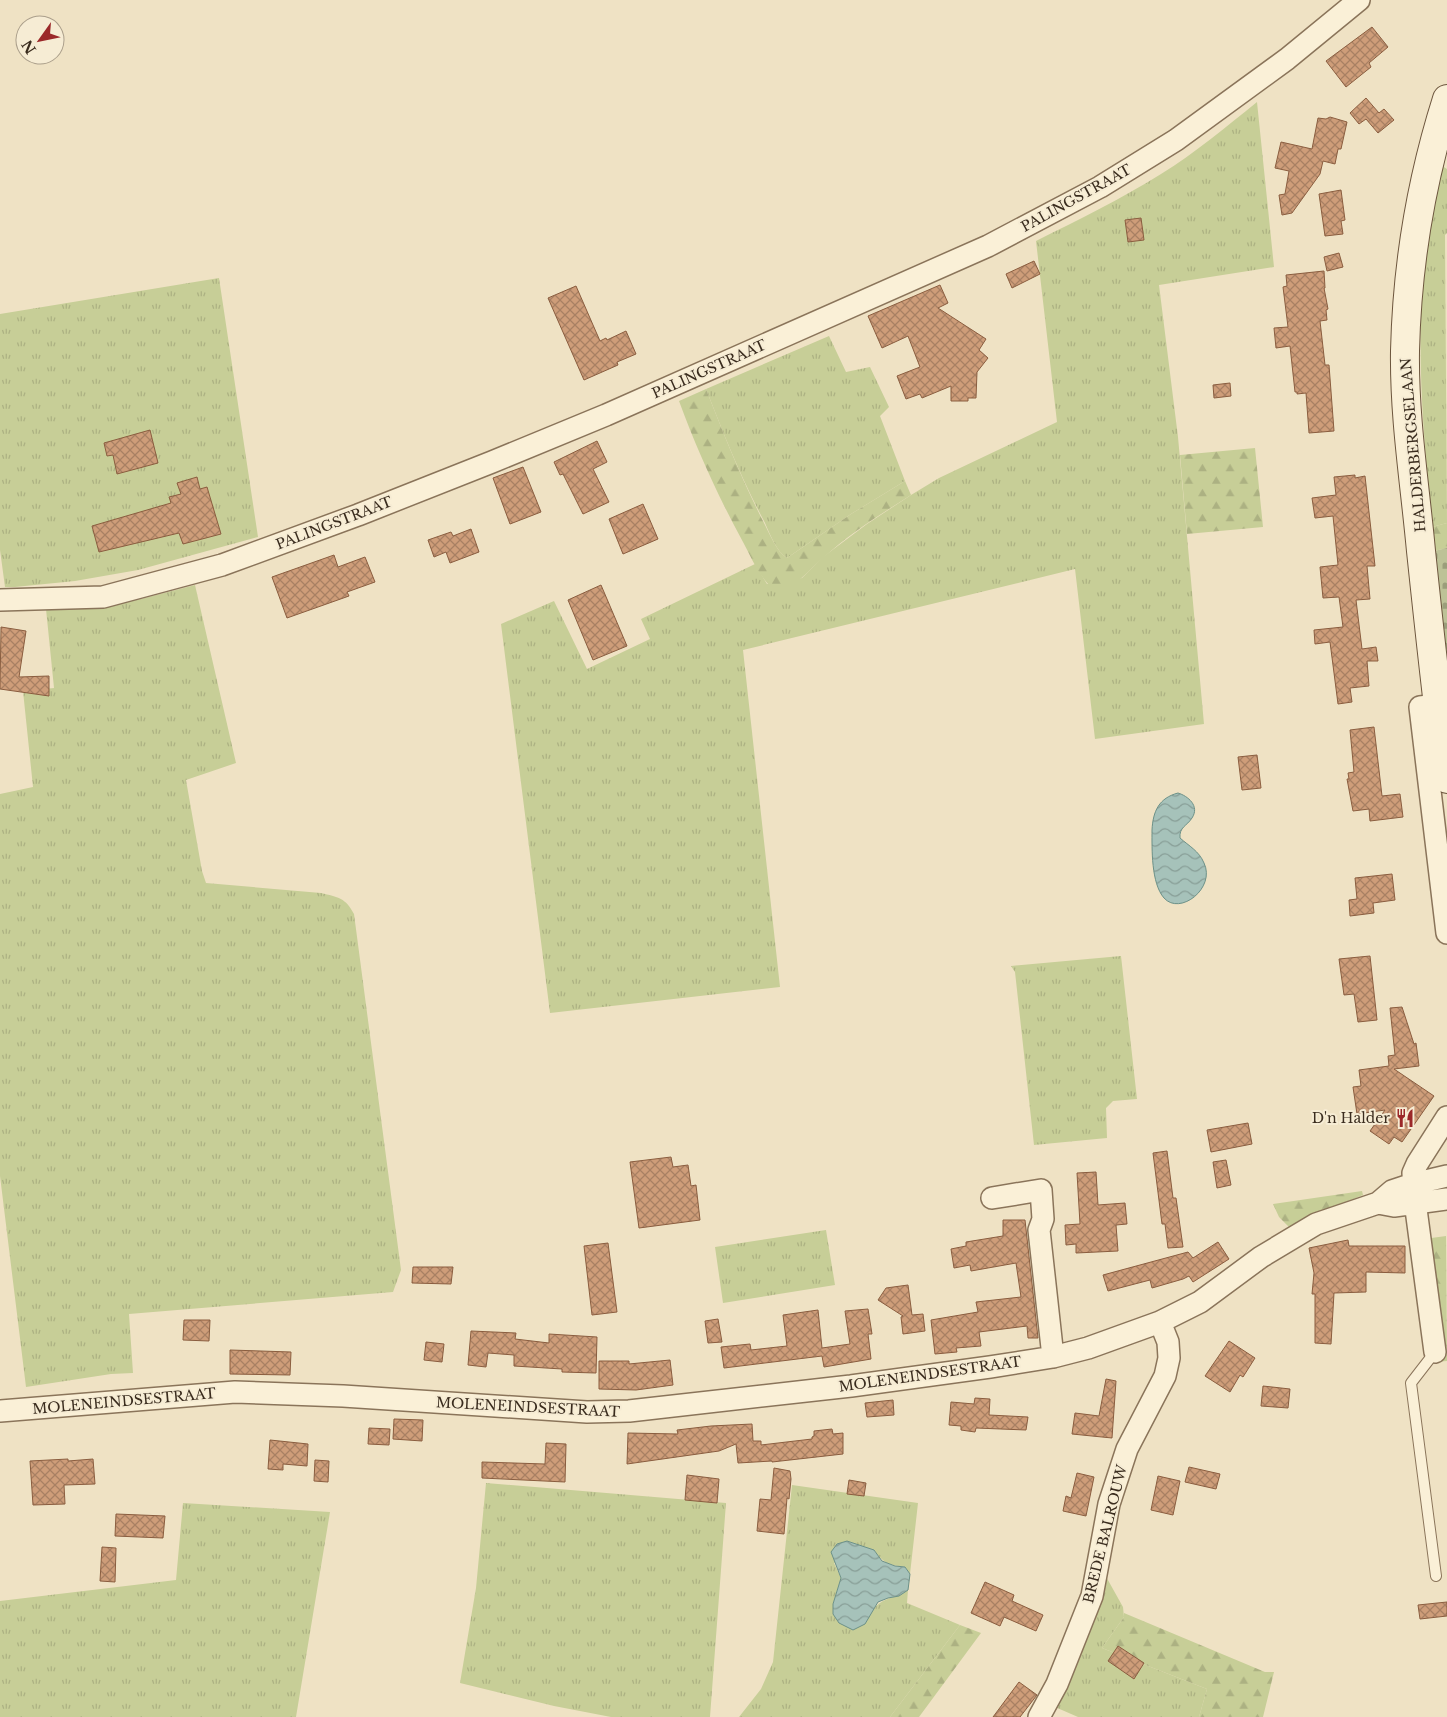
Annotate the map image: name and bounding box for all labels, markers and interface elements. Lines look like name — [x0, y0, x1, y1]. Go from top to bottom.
north arrow — [15, 15, 65, 65]
text: N — [18, 37, 40, 58]
street label: PALINGSTRAAT — [1018, 160, 1134, 236]
street label: PALINGSTRAAT — [649, 336, 769, 402]
street label: HALDERBERGSELAAN — [1396, 357, 1430, 533]
street label: PALINGSTRAAT — [273, 493, 395, 553]
restaurant icon: D'n Halder — [1394, 1107, 1416, 1129]
place label: D'n Halder — [1312, 1109, 1390, 1127]
street label: MOLENEINDSESTRAAT — [837, 1352, 1023, 1396]
street label: MOLENEINDSESTRAAT — [31, 1384, 217, 1418]
street label: MOLENEINDSESTRAAT — [435, 1393, 621, 1421]
street label: BREDE BALROUW — [1079, 1462, 1131, 1605]

